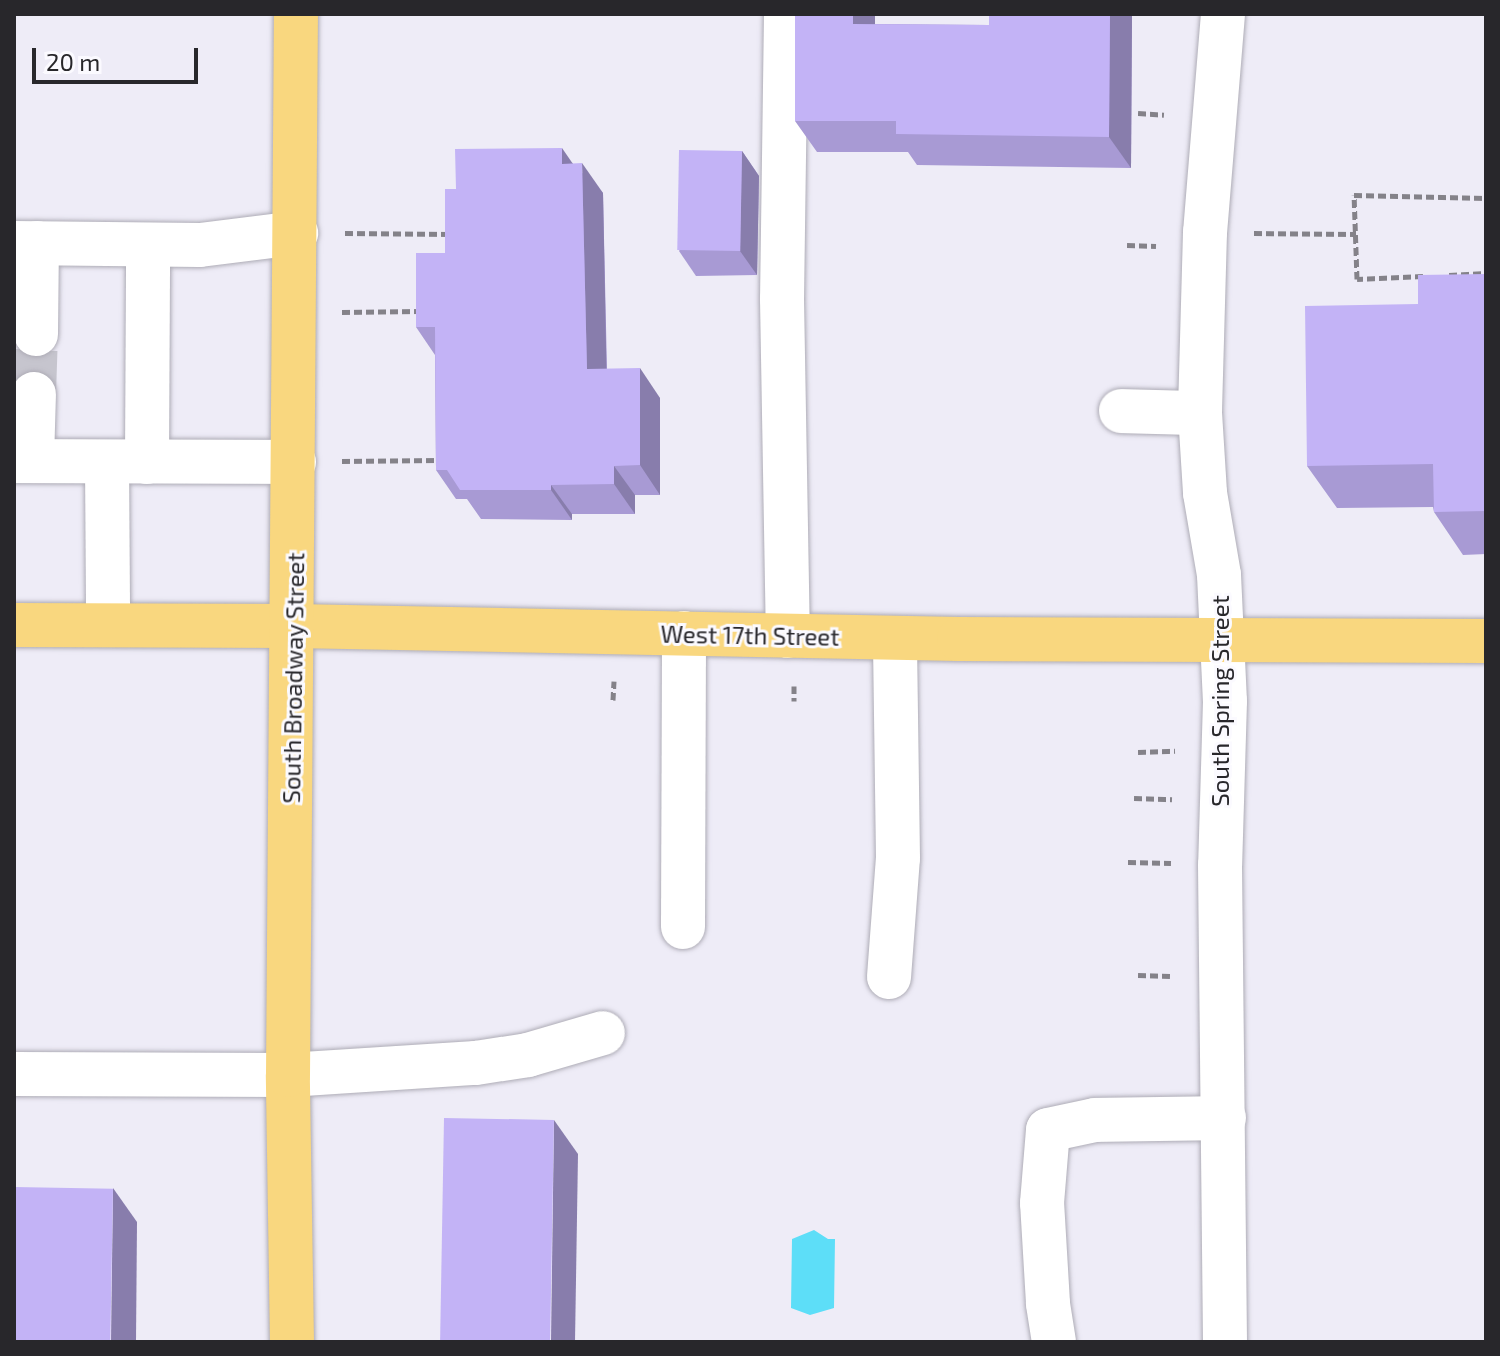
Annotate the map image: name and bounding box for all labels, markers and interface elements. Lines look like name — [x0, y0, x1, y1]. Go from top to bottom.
scale bar — [36, 32, 202, 82]
text: 20 m — [46, 47, 100, 76]
street label: South Broadway Street — [276, 552, 310, 804]
street label: South Spring Street — [1206, 595, 1234, 807]
street label: West 17th Street — [660, 619, 840, 651]

